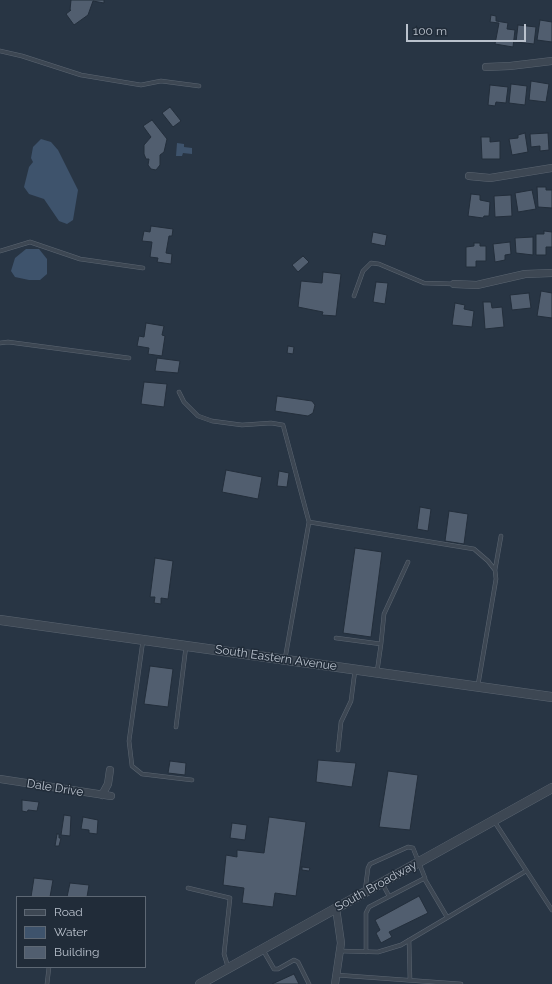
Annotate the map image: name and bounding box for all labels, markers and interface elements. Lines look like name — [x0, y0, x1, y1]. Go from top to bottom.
scale bar — [408, 16, 528, 42]
text: 100 m — [413, 24, 447, 38]
street label: South Eastern Avenue — [214, 642, 338, 674]
street label: Dale Drive — [26, 776, 84, 800]
street label: South Broadway — [333, 858, 419, 914]
legend — [16, 896, 146, 968]
text: Road — [54, 905, 83, 919]
text: Water — [54, 925, 88, 939]
text: Building — [54, 945, 100, 959]

